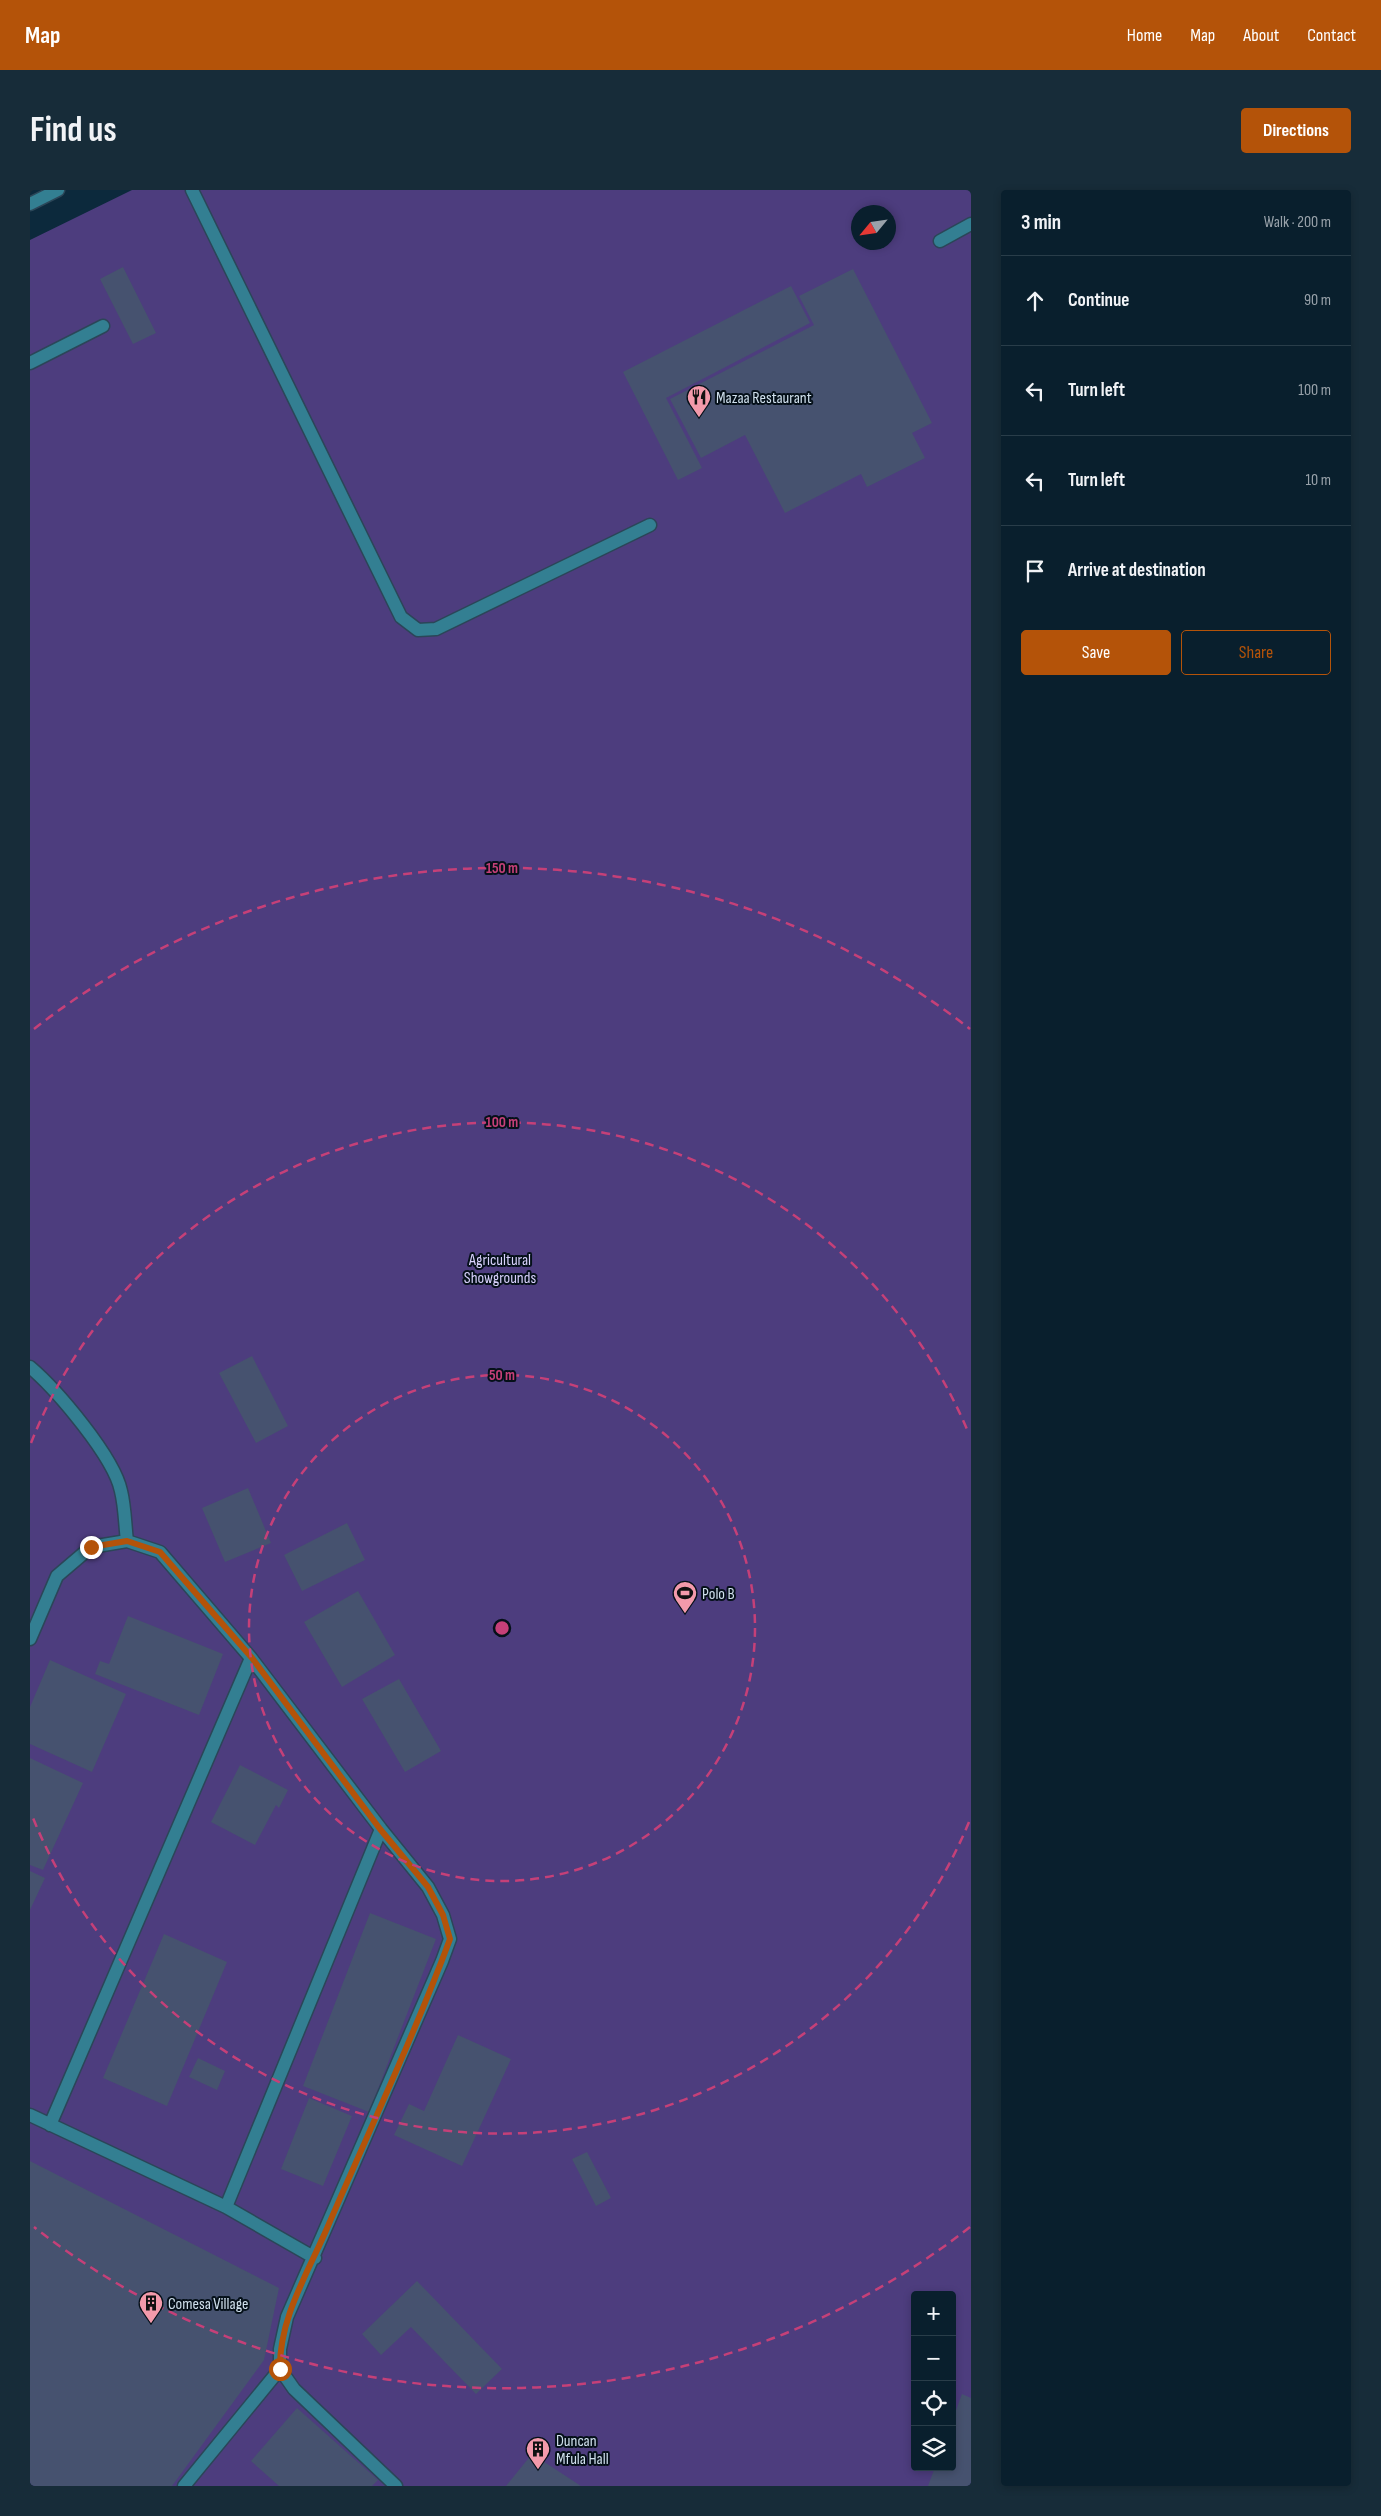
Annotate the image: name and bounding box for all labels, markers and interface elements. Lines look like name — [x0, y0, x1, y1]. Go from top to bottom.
text: Map — [25, 21, 60, 50]
text: Home — [1127, 25, 1162, 46]
text: Map — [1190, 25, 1215, 46]
text: About — [1243, 25, 1279, 46]
text: Contact — [1307, 25, 1356, 46]
button: Directions — [1241, 108, 1351, 153]
text: Find us — [30, 109, 117, 152]
north arrow — [851, 205, 896, 250]
text: 3 min — [1021, 210, 1061, 235]
text: Walk · 200 m — [1264, 213, 1331, 232]
icon: ahead — [1021, 287, 1049, 315]
text: Continue — [1068, 289, 1129, 312]
text: 90 m — [1304, 291, 1331, 310]
icon: left — [1021, 377, 1049, 405]
text: Turn left — [1068, 379, 1125, 402]
text: 100 m — [1298, 381, 1331, 400]
restaurant icon: Mazaa Restaurant — [686, 384, 712, 418]
place label: Mazaa Restaurant — [716, 389, 812, 408]
icon: left — [1021, 467, 1049, 495]
text: Turn left — [1068, 469, 1125, 492]
text: 10 m — [1305, 471, 1331, 490]
icon: arrive — [1021, 557, 1049, 585]
text: Arrive at destination — [1068, 559, 1206, 582]
button: Save — [1021, 630, 1171, 675]
button: Share — [1181, 630, 1331, 675]
text: 150 m — [486, 859, 518, 878]
text: 100 m — [486, 1113, 518, 1132]
park label: Agricultural Showgrounds — [464, 1251, 536, 1288]
text: 50 m — [489, 1366, 515, 1385]
route end — [80, 1536, 103, 1559]
sports icon: Polo B — [672, 1580, 698, 1614]
place label: Polo B — [702, 1585, 735, 1604]
centre of rings — [493, 1619, 511, 1637]
building icon: Comesa Village — [138, 2290, 164, 2324]
map controls — [911, 2291, 956, 2471]
button: + — [911, 2291, 956, 2336]
place label: Comesa Village — [168, 2295, 248, 2314]
button: − — [911, 2336, 956, 2381]
route start — [269, 2358, 292, 2381]
button: locate — [911, 2381, 956, 2426]
button: layers — [911, 2426, 956, 2471]
place label: Duncan Mfula Hall — [556, 2432, 609, 2469]
building icon: Duncan Mfula Hall — [525, 2436, 551, 2470]

